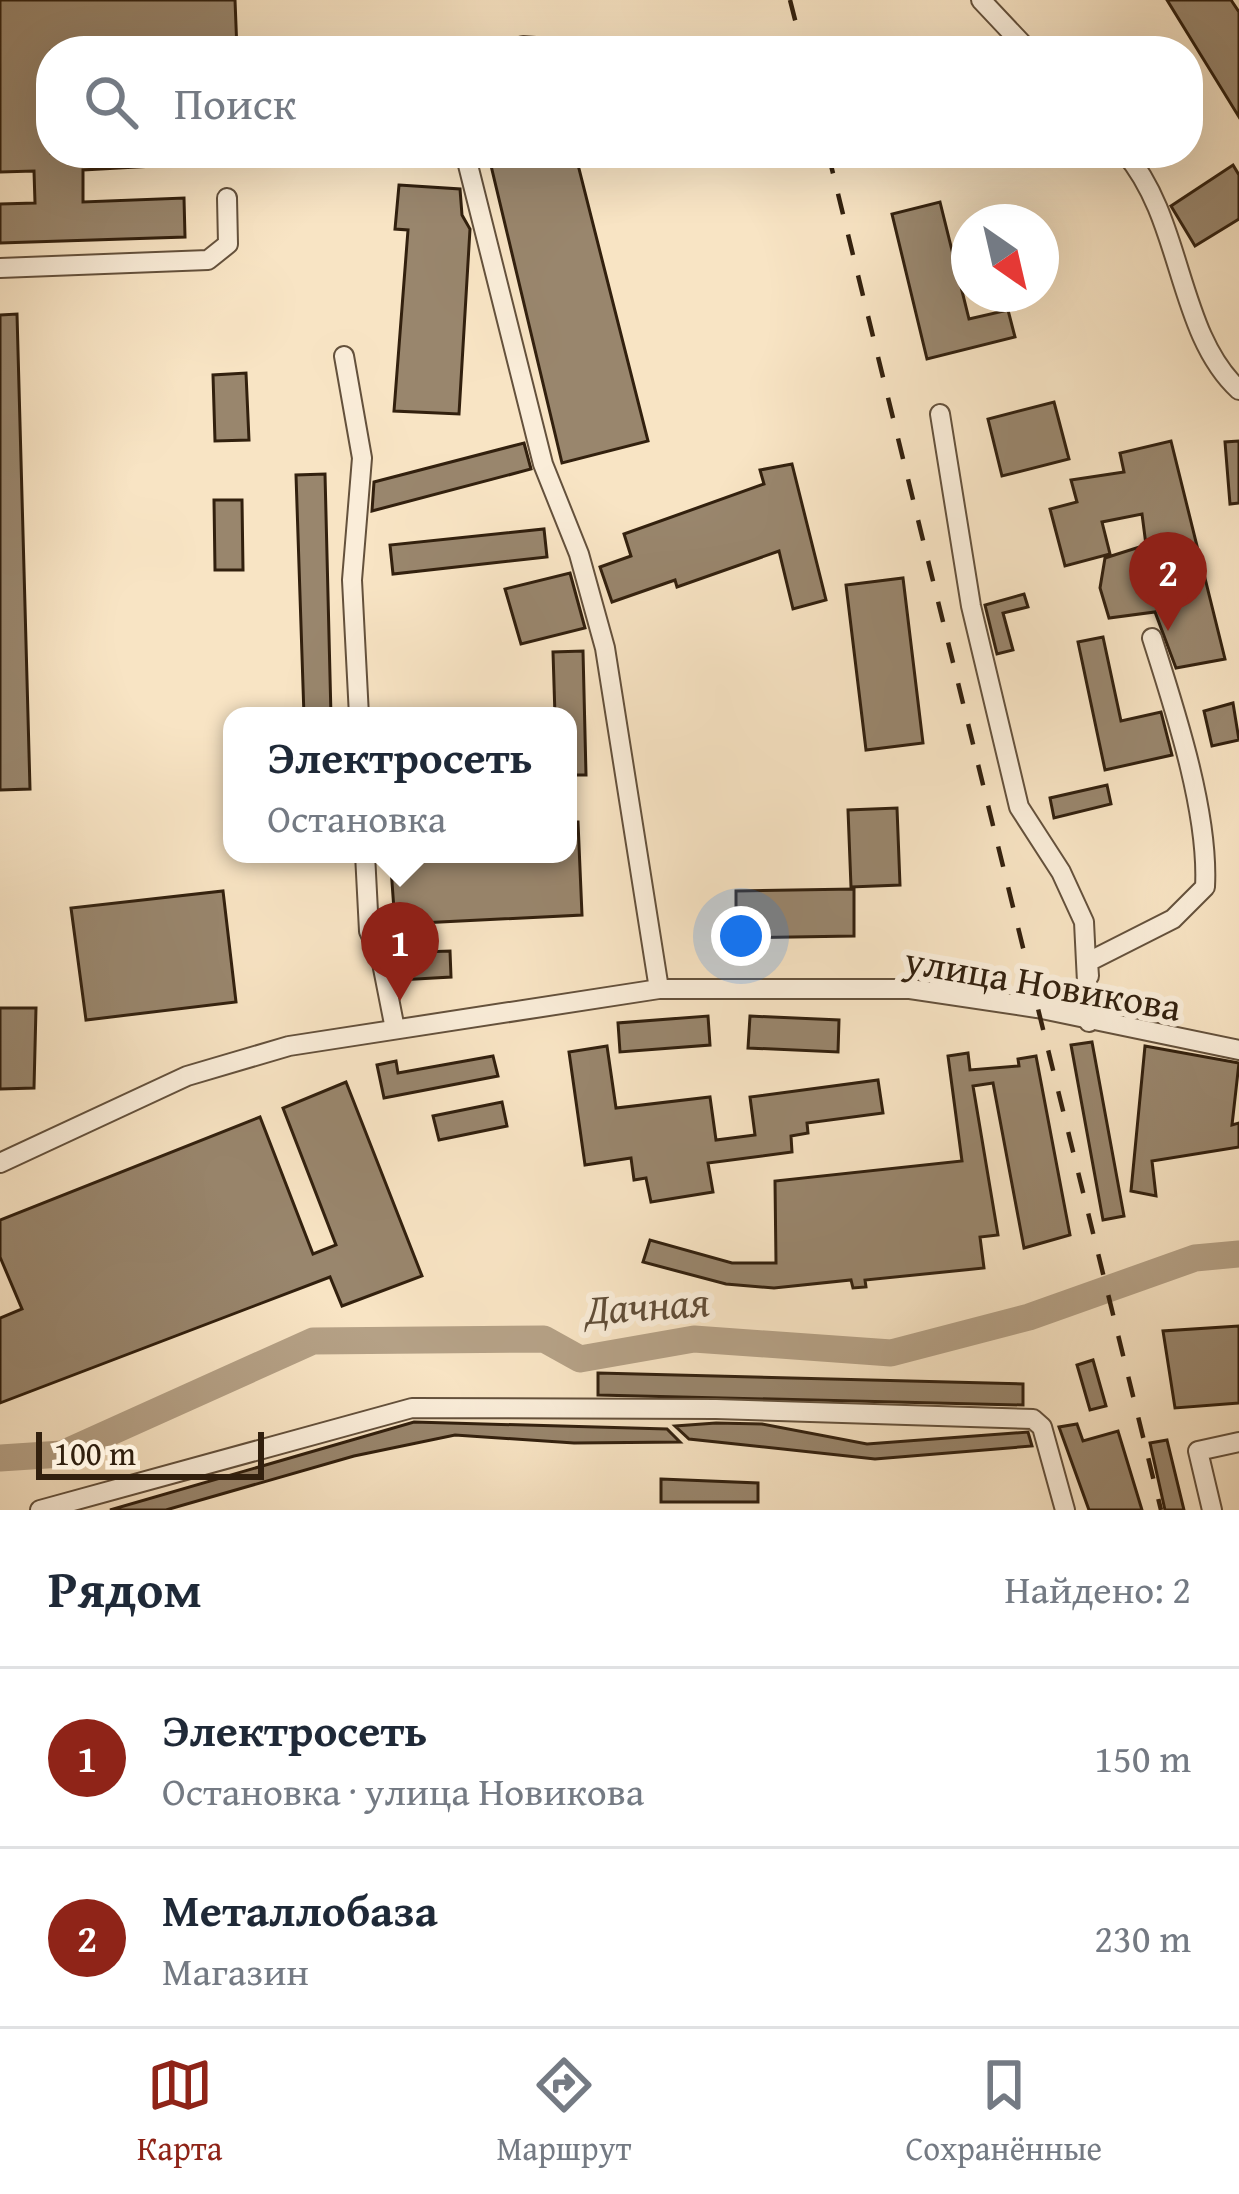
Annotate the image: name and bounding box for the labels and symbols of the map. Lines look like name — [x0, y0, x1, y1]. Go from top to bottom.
north arrow — [951, 204, 1059, 312]
pin: 2 — [1129, 532, 1207, 631]
pin: 1 — [361, 902, 439, 1001]
your location — [711, 906, 771, 966]
street label: улица Новикова — [899, 930, 1186, 1035]
water label: Дачная — [580, 1270, 712, 1339]
scale bar — [36, 1426, 264, 1479]

